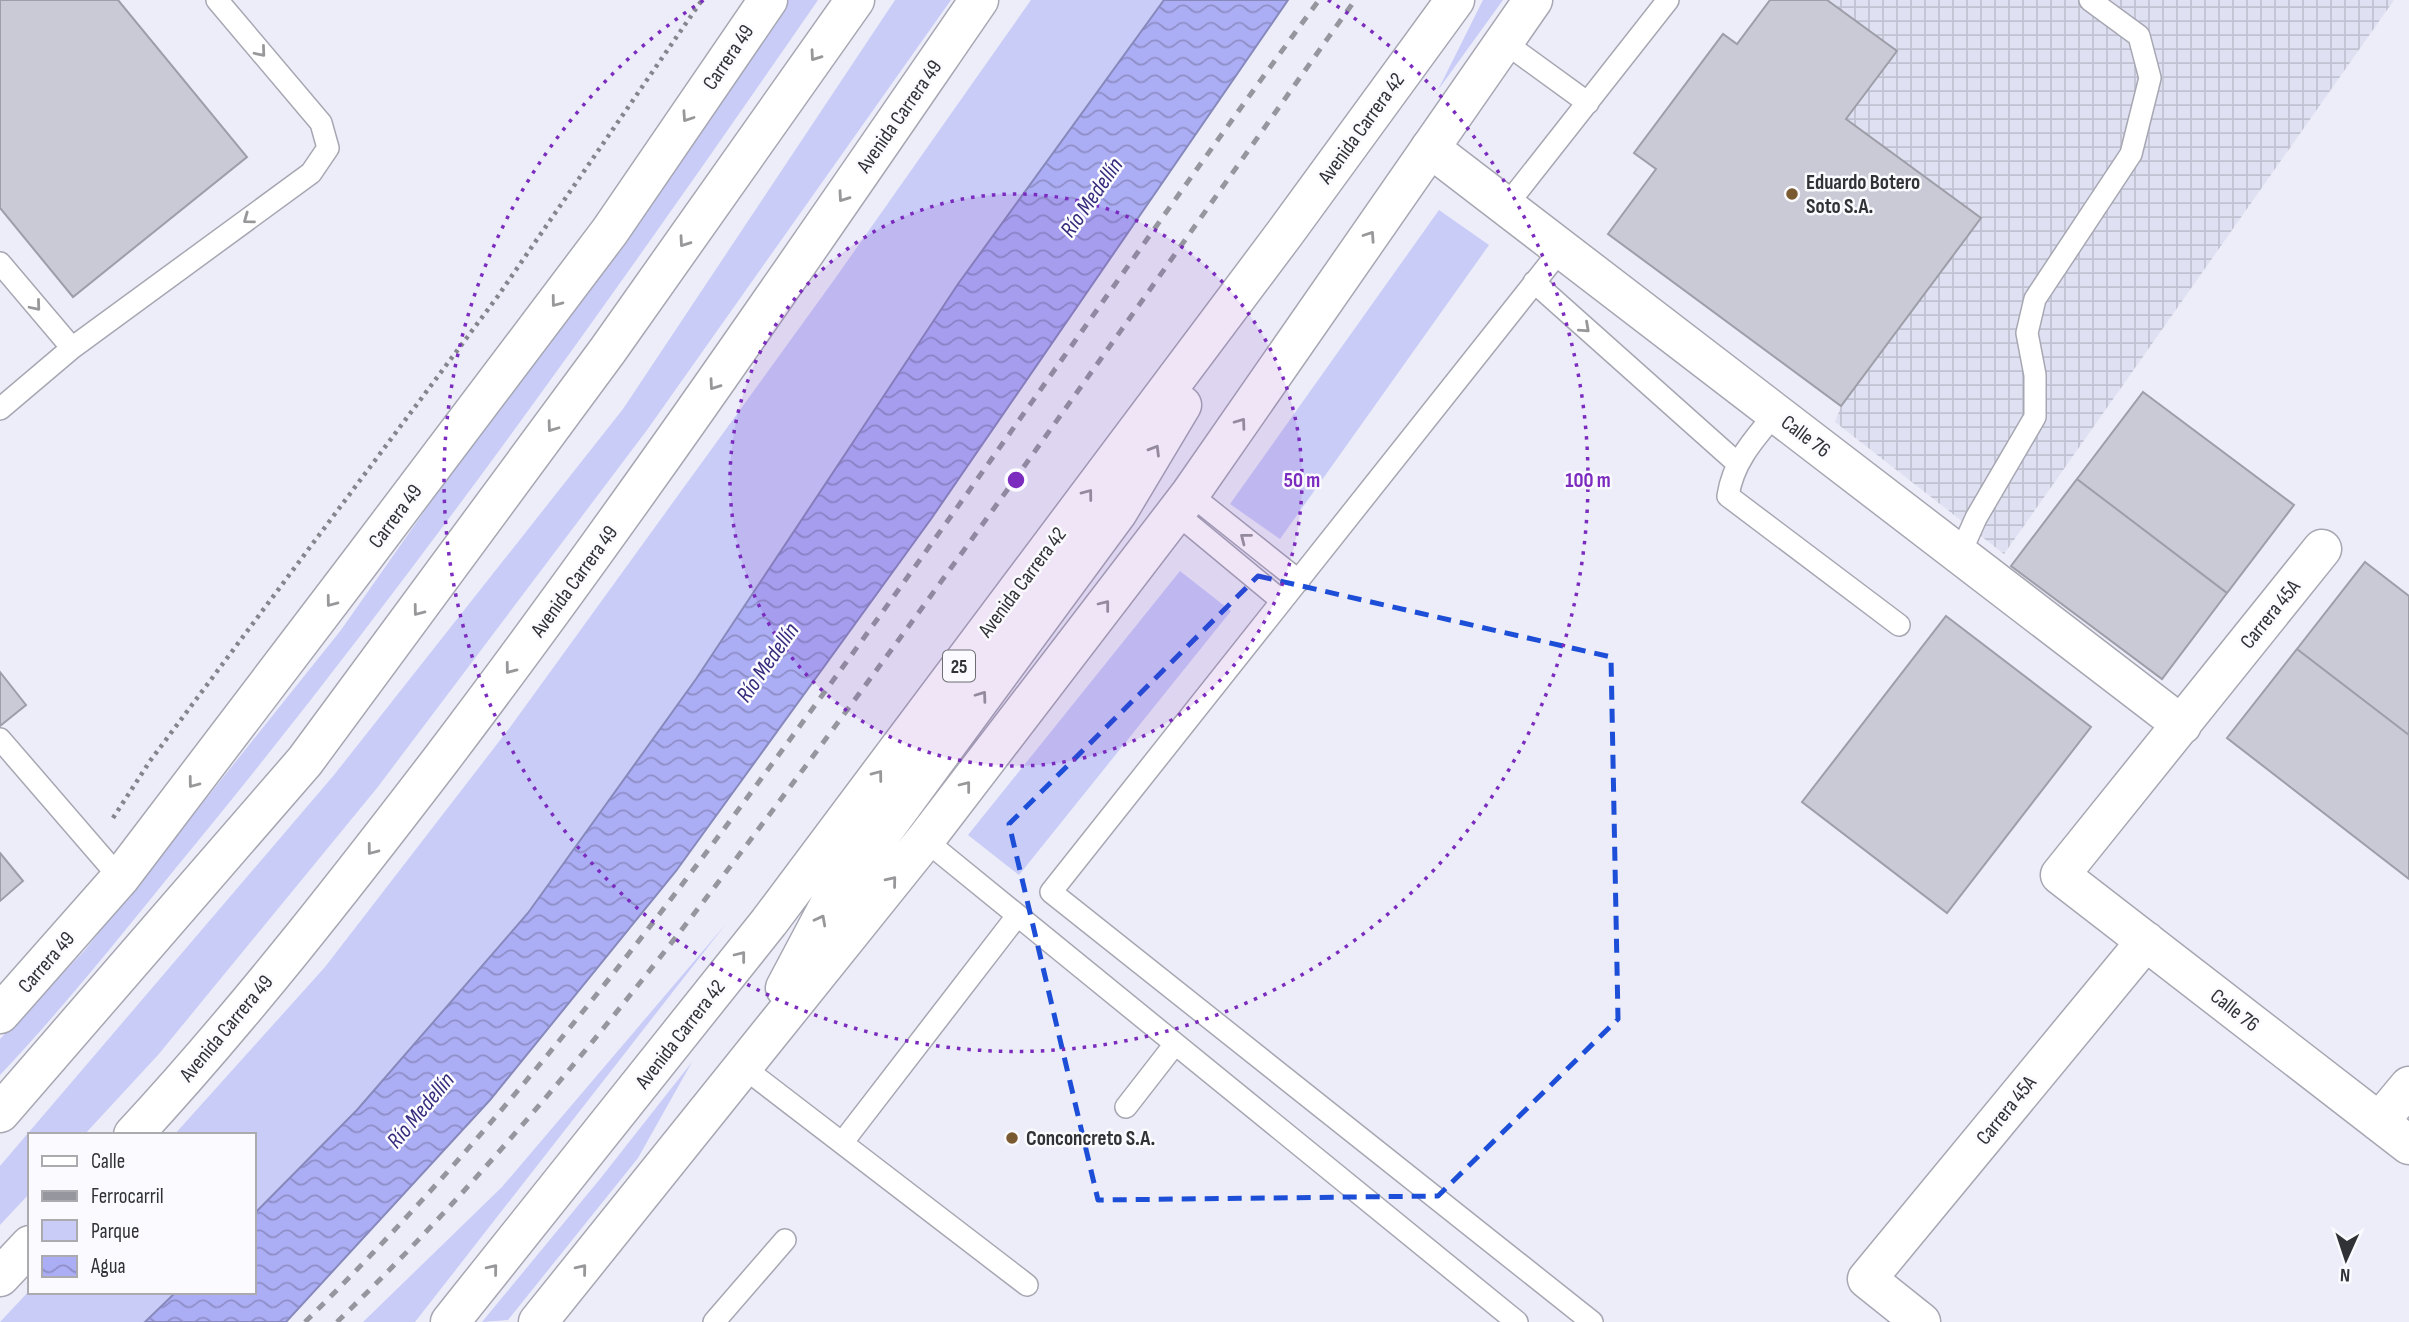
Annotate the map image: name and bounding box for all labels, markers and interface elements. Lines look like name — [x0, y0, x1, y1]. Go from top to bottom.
street label: Carrera 49 — [698, 20, 759, 95]
one-way arrow — [253, 44, 265, 57]
one-way arrow — [811, 48, 823, 61]
street label: Avenida Carrera 49 — [851, 55, 947, 178]
street label: Avenida Carrera 42 — [1312, 68, 1410, 189]
one-way arrow — [683, 109, 696, 122]
water label: Río Medellín — [1054, 152, 1129, 243]
place label: Eduardo Botero Soto S.A. — [1806, 170, 1920, 219]
marker: Eduardo Botero Soto S.A. — [1784, 186, 1800, 202]
one-way arrow — [839, 189, 851, 202]
one-way arrow — [243, 211, 256, 223]
one-way arrow — [1362, 231, 1374, 244]
one-way arrow — [680, 234, 692, 247]
one-way arrow — [551, 295, 564, 307]
one-way arrow — [28, 297, 40, 310]
one-way arrow — [1577, 320, 1590, 332]
one-way arrow — [709, 377, 722, 390]
street label: Calle 76 — [1776, 410, 1835, 463]
one-way arrow — [548, 419, 560, 432]
one-way arrow — [1233, 419, 1246, 431]
one-way arrow — [1147, 444, 1160, 457]
centre of rings — [1004, 468, 1028, 492]
text: 50 m — [1284, 468, 1320, 493]
text: 100 m — [1565, 468, 1611, 493]
street label: Carrera 49 — [363, 480, 427, 553]
one-way arrow — [1079, 490, 1092, 502]
street label: Avenida Carrera 49 — [525, 521, 623, 643]
street label: Avenida Carrera 42 — [972, 522, 1072, 643]
one-way arrow — [1241, 534, 1253, 547]
street label: Carrera 45A — [2235, 574, 2306, 654]
one-way arrow — [326, 594, 339, 606]
one-way arrow — [1096, 601, 1109, 613]
one-way arrow — [414, 603, 427, 616]
water label: Río Medellín — [730, 617, 805, 708]
road number: 25 — [943, 650, 975, 681]
one-way arrow — [505, 661, 518, 674]
one-way arrow — [974, 691, 987, 704]
one-way arrow — [870, 770, 882, 782]
one-way arrow — [188, 775, 201, 787]
one-way arrow — [958, 781, 971, 794]
one-way arrow — [367, 842, 380, 855]
one-way arrow — [884, 876, 896, 889]
one-way arrow — [812, 915, 826, 927]
street label: Carrera 49 — [13, 926, 80, 998]
one-way arrow — [733, 952, 746, 964]
street label: Avenida Carrera 49 — [174, 970, 278, 1088]
street label: Avenida Carrera 42 — [630, 975, 731, 1094]
street label: Calle 76 — [2205, 984, 2264, 1037]
water label: Río Medellín — [381, 1067, 461, 1154]
street label: Carrera 45A — [1971, 1070, 2042, 1150]
place label: Conconcreto S.A. — [1026, 1126, 1155, 1151]
marker: Conconcreto S.A. — [1004, 1130, 1020, 1146]
legend — [28, 1133, 256, 1294]
text: Calle — [91, 1149, 125, 1174]
text: Ferrocarril — [91, 1184, 164, 1209]
text: Parque — [91, 1219, 139, 1244]
north arrow — [2311, 1224, 2381, 1294]
text: Agua — [90, 1254, 126, 1279]
text: N — [2340, 1263, 2351, 1286]
one-way arrow — [485, 1264, 497, 1277]
one-way arrow — [573, 1265, 586, 1277]

